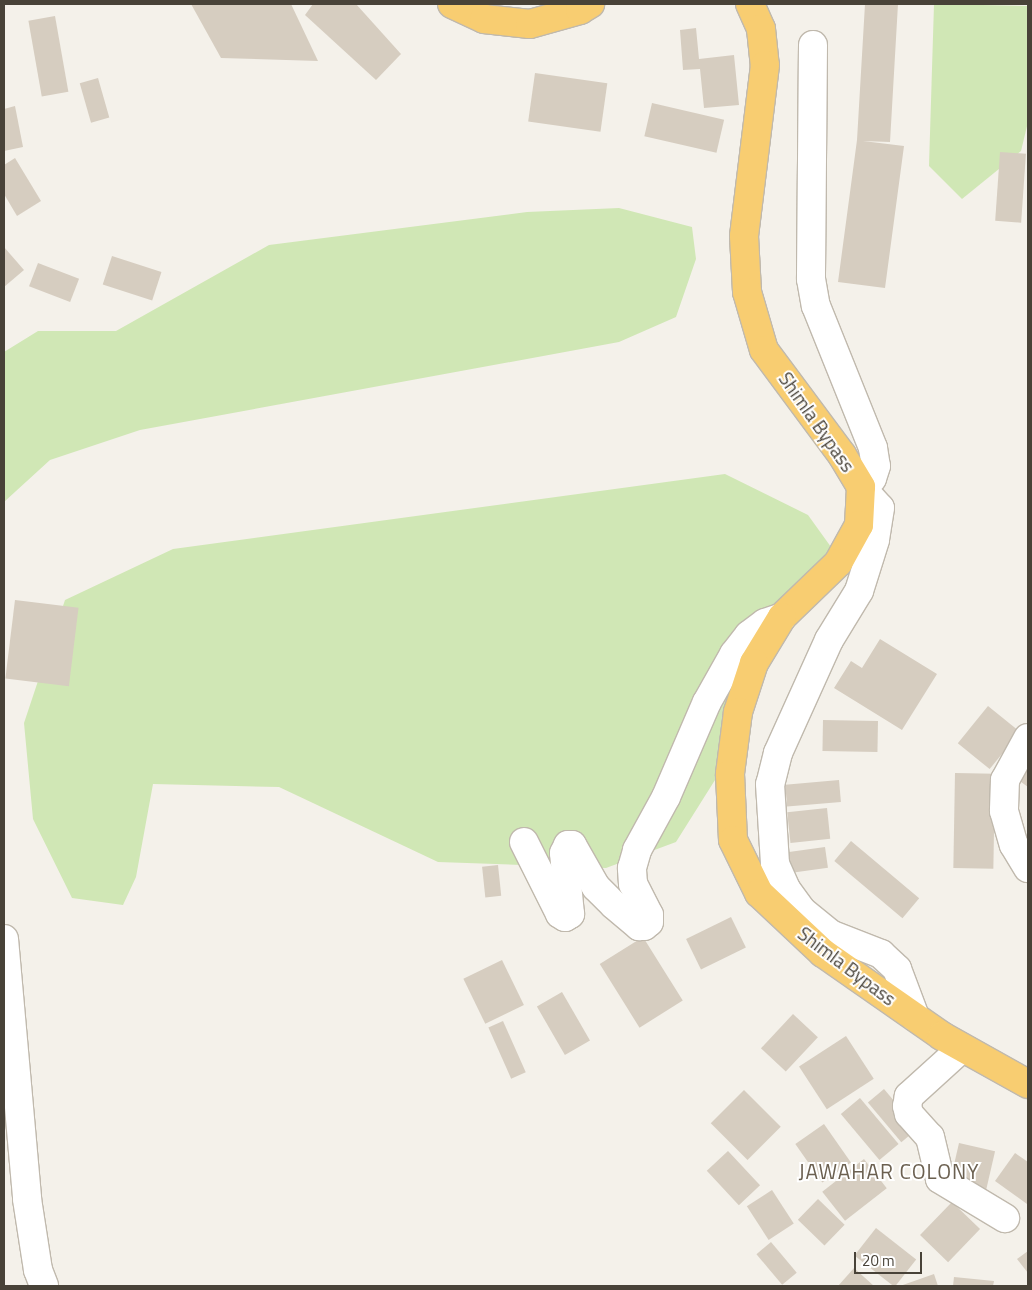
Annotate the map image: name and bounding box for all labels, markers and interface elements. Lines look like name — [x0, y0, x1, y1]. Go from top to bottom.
street label: Shimla Bypass — [774, 368, 860, 476]
street label: Shimla Bypass — [794, 922, 900, 1010]
district label: JAWAHAR COLONY — [797, 1158, 981, 1184]
scale bar — [857, 1242, 924, 1274]
text: 20 m — [862, 1249, 895, 1272]

